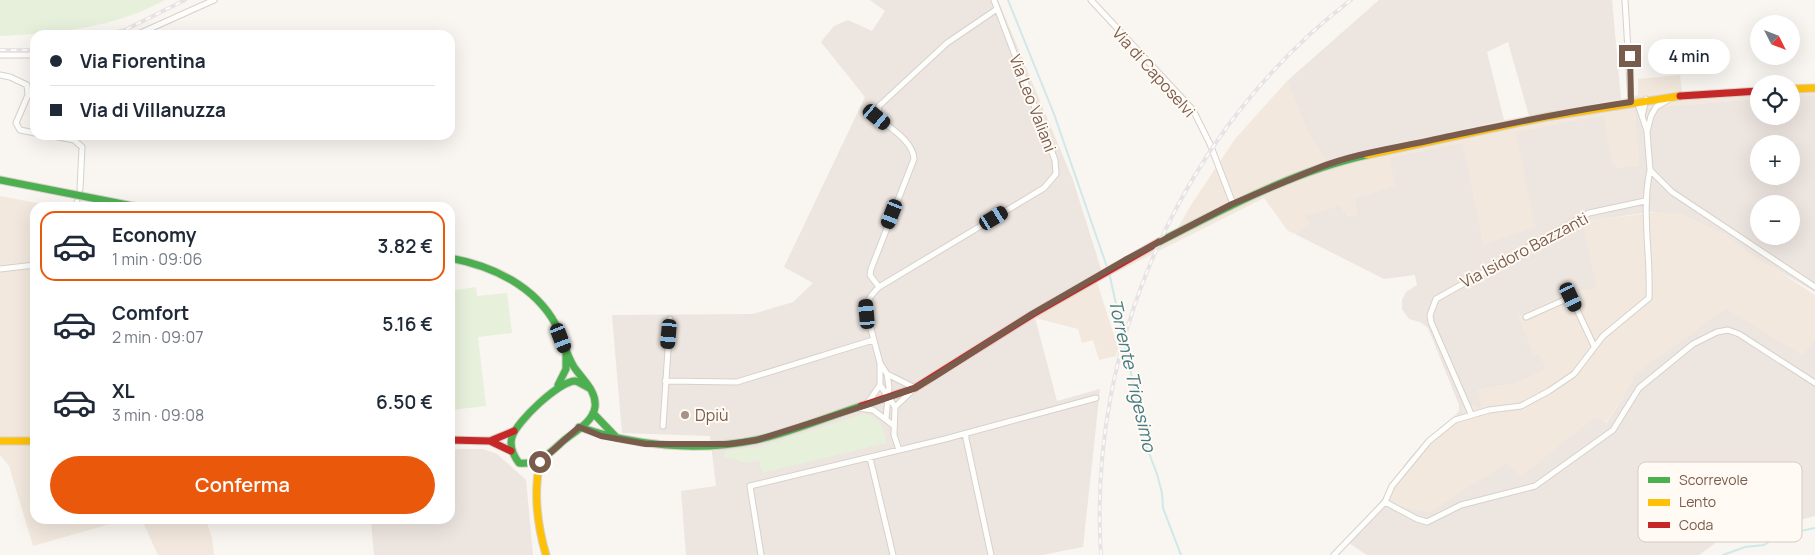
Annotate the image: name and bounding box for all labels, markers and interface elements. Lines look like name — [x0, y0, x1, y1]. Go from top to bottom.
north arrow — [1750, 15, 1800, 65]
map controls — [1750, 15, 1800, 245]
street label: Via di Caposelvi — [1108, 22, 1200, 122]
callout: 4 min — [1648, 38, 1730, 74]
route end — [1619, 45, 1641, 67]
text: 4 min — [1668, 45, 1710, 67]
text: Via Fiorentina — [80, 48, 206, 74]
street label: Via Leo Valiani — [1004, 51, 1062, 155]
button: locate — [1750, 75, 1800, 125]
text: Via di Villanuzza — [80, 97, 226, 123]
car — [860, 102, 893, 132]
button: + — [1750, 135, 1800, 185]
button: − — [1750, 195, 1800, 245]
car — [879, 197, 904, 231]
car — [977, 204, 1010, 232]
street label: Via Isidoro Bazzanti — [1456, 207, 1592, 293]
text: Economy — [112, 222, 196, 248]
icon: car — [52, 224, 97, 269]
text: 3.82 € — [378, 233, 433, 259]
text: 1 min · 09:06 — [112, 248, 202, 270]
car — [1557, 280, 1584, 314]
water label: Torrente Trigesimo — [1104, 296, 1163, 455]
car — [858, 298, 875, 330]
text: Comfort — [112, 300, 189, 326]
icon: car — [52, 302, 97, 347]
text: 5.16 € — [382, 311, 433, 337]
car — [660, 318, 677, 350]
car — [548, 321, 573, 355]
text: 2 min · 09:07 — [112, 326, 203, 348]
text: XL — [112, 378, 135, 404]
icon: car — [52, 380, 97, 425]
text: 6.50 € — [376, 389, 433, 415]
text: 3 min · 09:08 — [112, 404, 204, 426]
place label: Dpiù — [695, 404, 728, 426]
marker: Dpiù — [679, 409, 691, 421]
route start — [529, 451, 551, 473]
button: Conferma — [50, 456, 435, 514]
legend — [1638, 462, 1802, 542]
text: Scorrevole — [1679, 470, 1748, 489]
text: Lento — [1679, 492, 1716, 511]
text: Coda — [1679, 515, 1713, 534]

